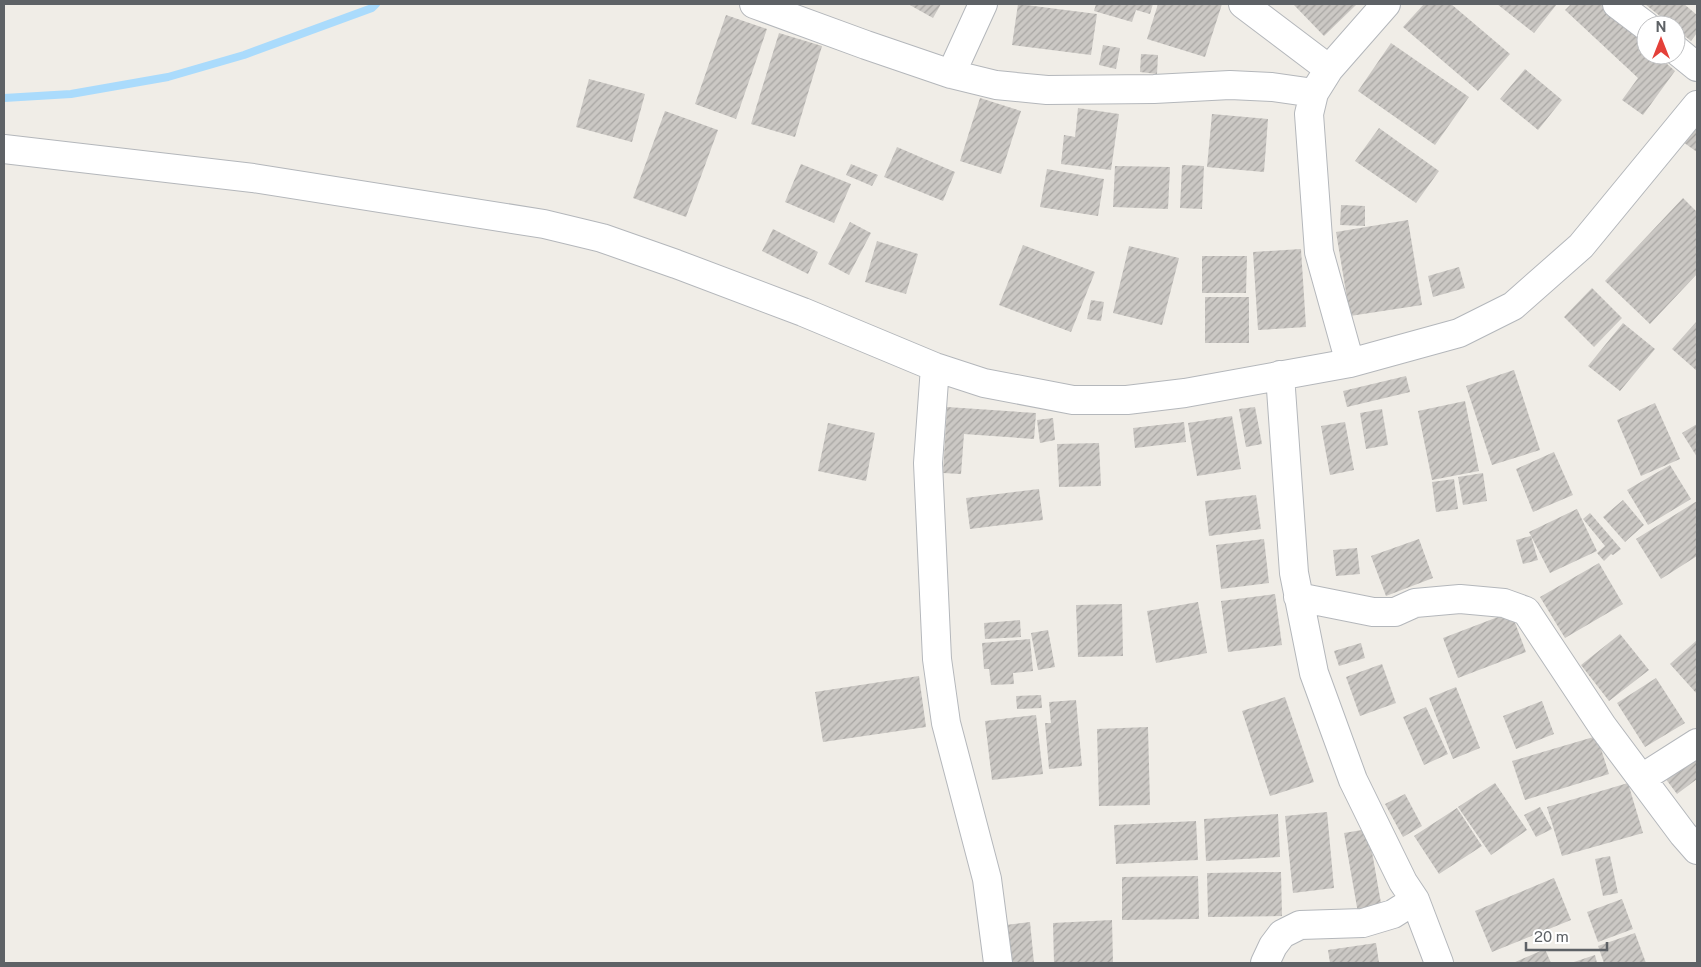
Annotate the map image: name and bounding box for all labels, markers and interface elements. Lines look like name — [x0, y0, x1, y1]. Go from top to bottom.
north arrow — [1636, 15, 1686, 65]
text: N — [1656, 19, 1666, 35]
scale bar — [1526, 920, 1607, 952]
text: 20 m — [1534, 928, 1569, 945]

